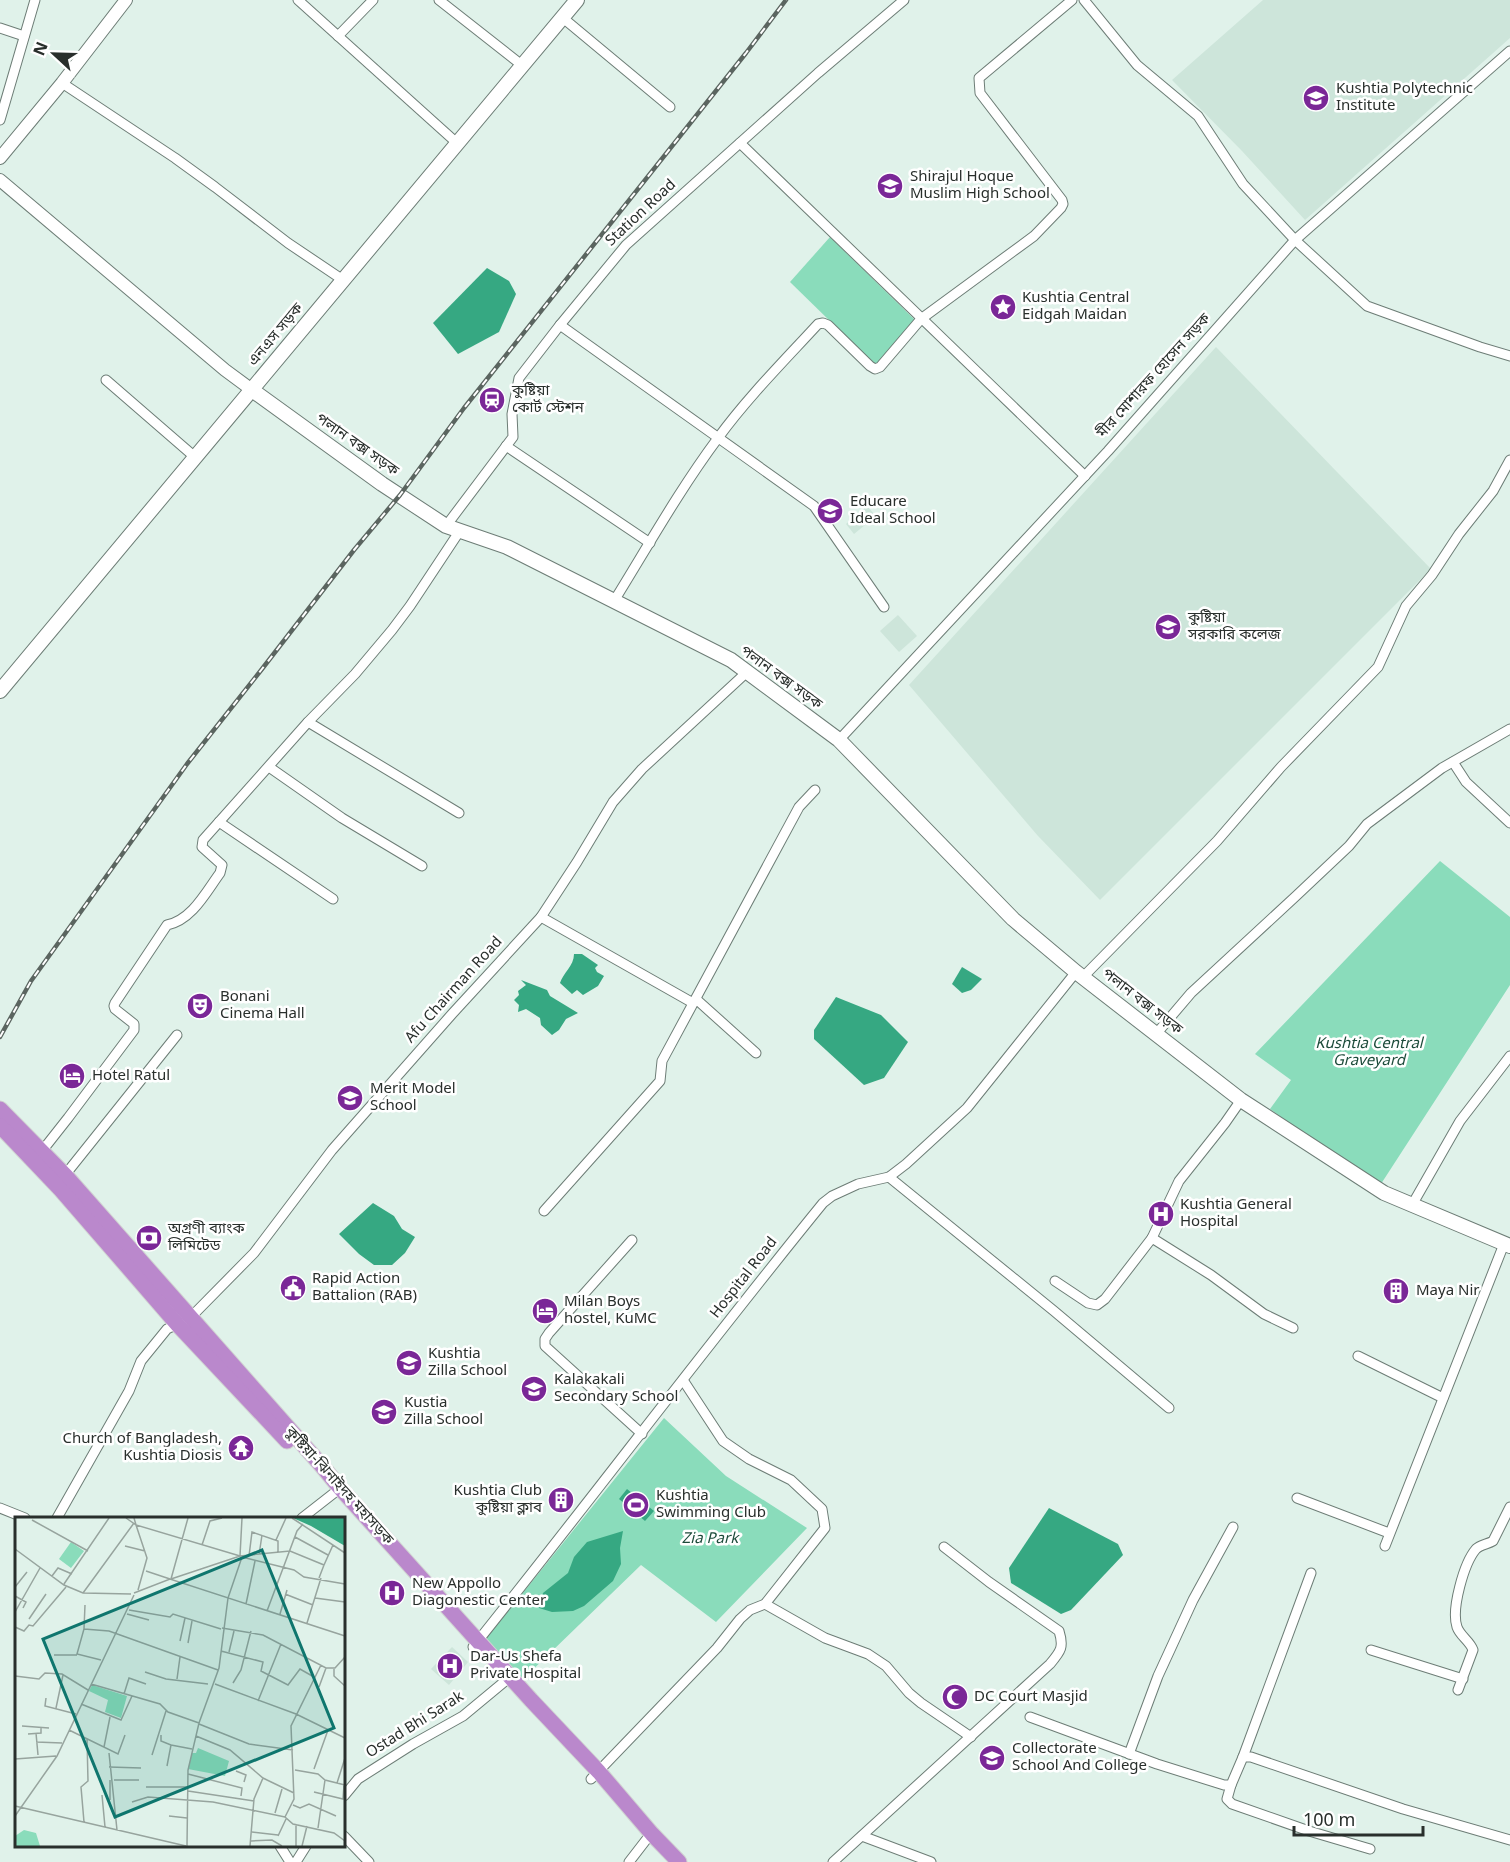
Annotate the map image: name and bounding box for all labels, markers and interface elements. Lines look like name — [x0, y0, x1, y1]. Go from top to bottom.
north arrow — [24, 24, 84, 84]
text: N — [29, 39, 55, 59]
place label: Kushtia Polytechnic Institute — [1336, 79, 1473, 116]
school or university icon: Kushtia Polytechnic Institute — [1301, 83, 1331, 113]
place label: Shirajul Hoque Muslim High School — [910, 167, 1050, 204]
school or university icon: Shirajul Hoque Muslim High School — [875, 171, 905, 201]
street label: Station Road — [601, 175, 681, 251]
place label: Kushtia Central Eidgah Maidan — [1022, 288, 1129, 325]
place icon: Kushtia Central Eidgah Maidan — [988, 292, 1018, 322]
street label: এনএস সড়ক — [244, 299, 309, 371]
street label: মীর মোশারফ হোসেন সড়ক — [1092, 309, 1216, 443]
place label: কুষ্টিয়া কোর্ট স্টেশন — [511, 381, 585, 418]
station icon: কুষ্টিয়া কোর্ট স্টেশন — [477, 385, 507, 415]
street label: পলান বক্স সড়ক — [312, 409, 403, 482]
place label: Educare Ideal School — [850, 492, 936, 529]
school or university icon: Educare Ideal School — [815, 496, 845, 526]
place label: কুষ্টিয়া সরকারি কলেজ — [1187, 608, 1282, 645]
school or university icon: কুষ্টিয়া সরকারি কলেজ — [1153, 612, 1183, 642]
street label: পলান বক্স সড়ক — [736, 641, 827, 715]
street label: Afu Chairman Road — [401, 932, 507, 1048]
street label: পলান বক্স সড়ক — [1098, 964, 1187, 1040]
place label: Bonani Cinema Hall — [220, 987, 305, 1024]
theatre icon: Bonani Cinema Hall — [185, 991, 215, 1021]
park label: Kushtia Central Graveyard — [1315, 1034, 1425, 1071]
hotel icon: Hotel Ratul — [57, 1061, 87, 1091]
place label: Hotel Ratul — [92, 1066, 170, 1086]
place label: Merit Model School — [370, 1079, 456, 1116]
school or university icon: Merit Model School — [335, 1083, 365, 1113]
place label: Kushtia General Hospital — [1180, 1195, 1292, 1232]
hospital icon: Kushtia General Hospital — [1146, 1199, 1176, 1229]
place label: অগ্রণী ব্যাংক লিমিটেড — [167, 1219, 246, 1256]
bank icon: অগ্রণী ব্যাংক লিমিটেড — [134, 1223, 164, 1253]
street label: Hospital Road — [706, 1233, 782, 1323]
place label: Rapid Action Battalion (RAB) — [312, 1269, 417, 1306]
public building icon: Rapid Action Battalion (RAB) — [278, 1273, 308, 1303]
building icon: Maya Nir — [1381, 1276, 1411, 1306]
place label: Maya Nir — [1416, 1281, 1479, 1301]
place label: Milan Boys hostel, KuMC — [564, 1292, 657, 1329]
hotel icon: Milan Boys hostel, KuMC — [530, 1296, 560, 1326]
place label: Kushtia Zilla School — [428, 1344, 507, 1381]
school or university icon: Kushtia Zilla School — [394, 1348, 424, 1378]
place label: Kalakakali Secondary School — [554, 1370, 678, 1407]
school or university icon: Kalakakali Secondary School — [519, 1374, 549, 1404]
place label: Kustia Zilla School — [404, 1393, 483, 1430]
school or university icon: Kustia Zilla School — [369, 1397, 399, 1427]
street label: কুষ্টিয়া-ঝিনাইদহ মহাসড়ক — [280, 1422, 398, 1550]
place label: Church of Bangladesh, Kushtia Diosis — [62, 1429, 222, 1466]
temple icon: Church of Bangladesh, Kushtia Diosis — [226, 1433, 256, 1463]
place label: Kushtia Club কুষ্টিয়া ক্লাব — [454, 1481, 543, 1518]
building icon: Kushtia Club কুষ্টিয়া ক্লাব — [546, 1485, 576, 1515]
place label: Kushtia Swimming Club — [656, 1486, 766, 1523]
sports icon: Kushtia Swimming Club — [621, 1490, 651, 1520]
inset map — [15, 1517, 345, 1847]
park label: Zia Park — [682, 1529, 740, 1549]
place label: New Appollo Diagonestic Center — [412, 1574, 546, 1611]
hospital icon: New Appollo Diagonestic Center — [377, 1578, 407, 1608]
place label: Dar-Us Shefa Private Hospital — [470, 1647, 581, 1684]
hospital icon: Dar-Us Shefa Private Hospital — [435, 1651, 465, 1681]
mosque icon: DC Court Masjid — [940, 1682, 970, 1712]
street label: Ostad Bhi Sarak — [362, 1687, 468, 1763]
place label: DC Court Masjid — [974, 1687, 1088, 1707]
place label: Collectorate School And College — [1012, 1739, 1147, 1776]
school or university icon: Collectorate School And College — [977, 1743, 1007, 1773]
scale bar — [1294, 1799, 1423, 1837]
text: 100 m — [1303, 1809, 1355, 1833]

